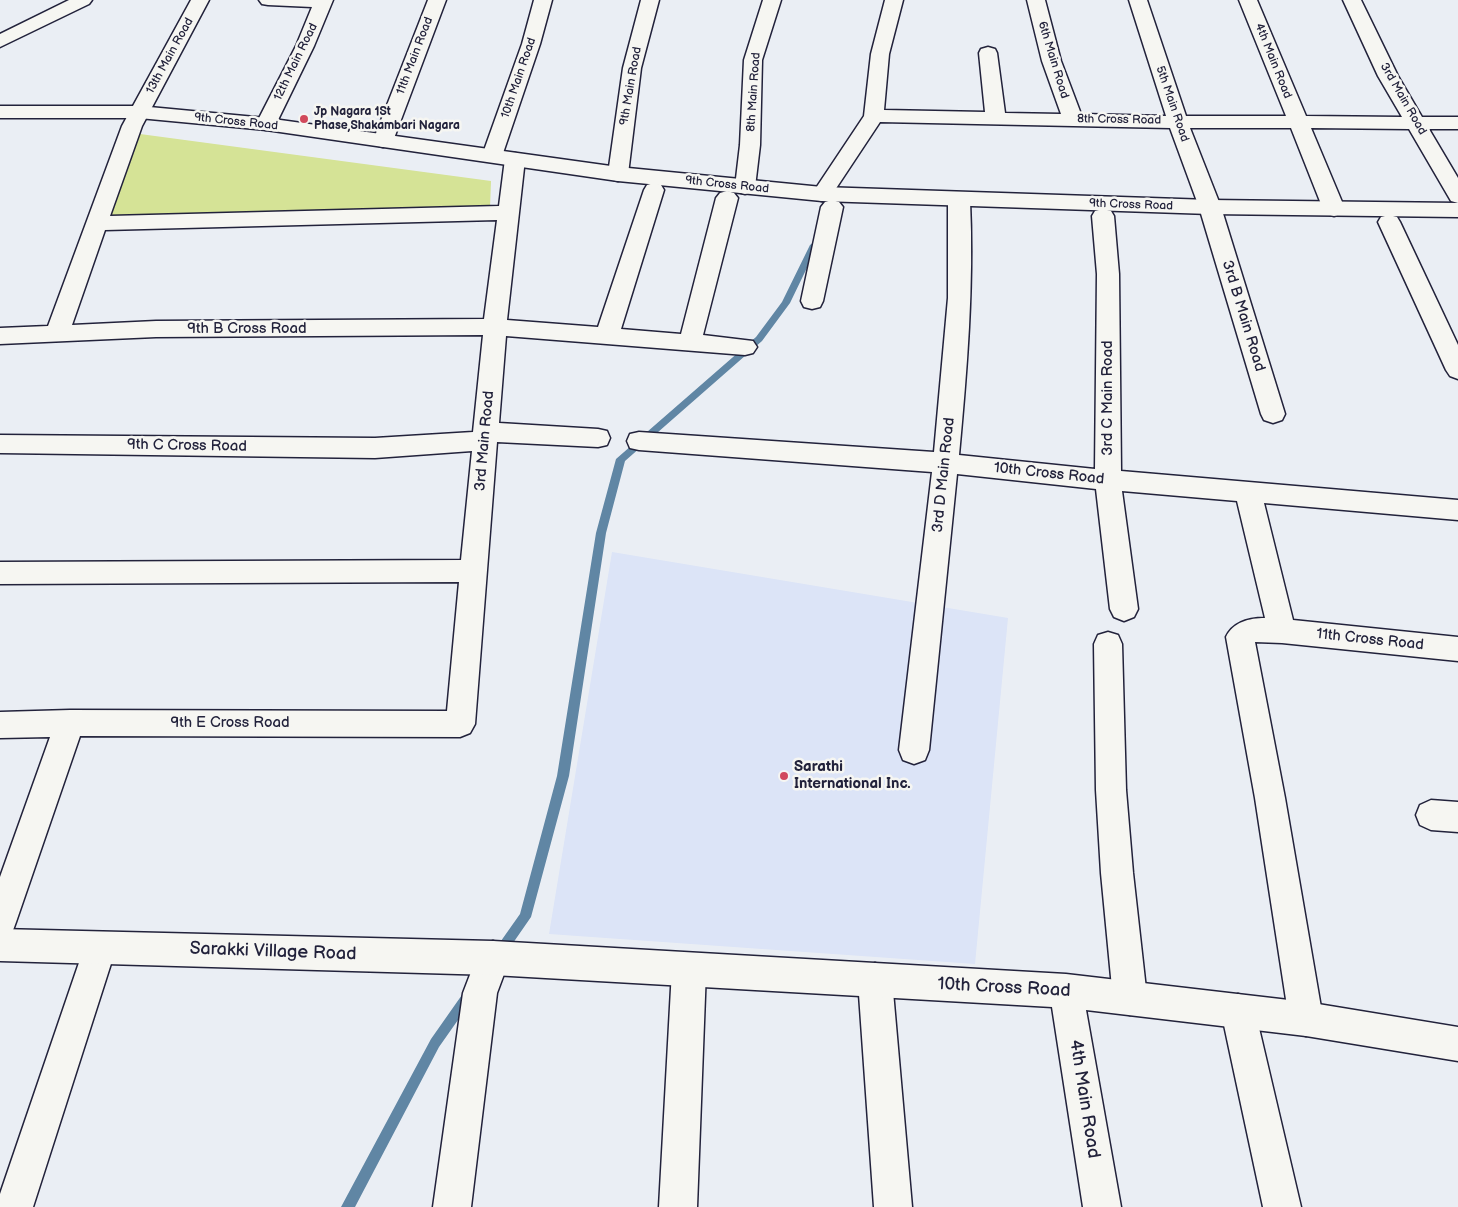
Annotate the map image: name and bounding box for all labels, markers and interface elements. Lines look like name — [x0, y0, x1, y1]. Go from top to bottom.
street label: 11th Main Road — [394, 15, 436, 97]
street label: 13th Main Road — [143, 16, 197, 96]
street label: 6th Main Road — [1034, 20, 1072, 100]
street label: 12th Main Road — [271, 21, 321, 103]
street label: 4th Main Road — [1251, 21, 1295, 101]
street label: 10th Main Road — [498, 36, 540, 120]
street label: 9th Main Road — [617, 46, 645, 126]
street label: 8th Main Road — [744, 52, 764, 132]
street label: 3rd Main Road — [1377, 61, 1429, 137]
street label: 5th Main Road — [1152, 64, 1192, 144]
place label: Jp Nagara 1St Phase,Shakambari Nagara — [314, 105, 460, 133]
street label: 9th Cross Road — [193, 110, 279, 134]
street label: 8th Cross Road — [1077, 112, 1161, 128]
marker: Jp Nagara 1St Phase,Shakambari Nagara — [298, 113, 310, 125]
street label: 9th Cross Road — [684, 173, 770, 197]
street label: 9th Cross Road — [1089, 196, 1173, 214]
street label: 3rd B Main Road — [1218, 258, 1268, 374]
street label: 9th B Cross Road — [187, 320, 307, 338]
street label: 3rd C Main Road — [1099, 340, 1117, 456]
street label: 3rd Main Road — [472, 390, 498, 492]
street label: 3rd D Main Road — [929, 417, 959, 533]
street label: 9th C Cross Road — [127, 436, 247, 456]
street label: 10th Cross Road — [993, 459, 1105, 489]
street label: 11th Cross Road — [1315, 625, 1425, 655]
street label: 9th E Cross Road — [170, 714, 290, 732]
place label: Sarathi International Inc. — [794, 758, 911, 793]
marker: Sarathi International Inc. — [778, 770, 790, 782]
street label: Sarakki Village Road — [189, 938, 357, 966]
street label: 10th Cross Road — [937, 974, 1071, 1002]
street label: 4th Main Road — [1064, 1038, 1104, 1160]

